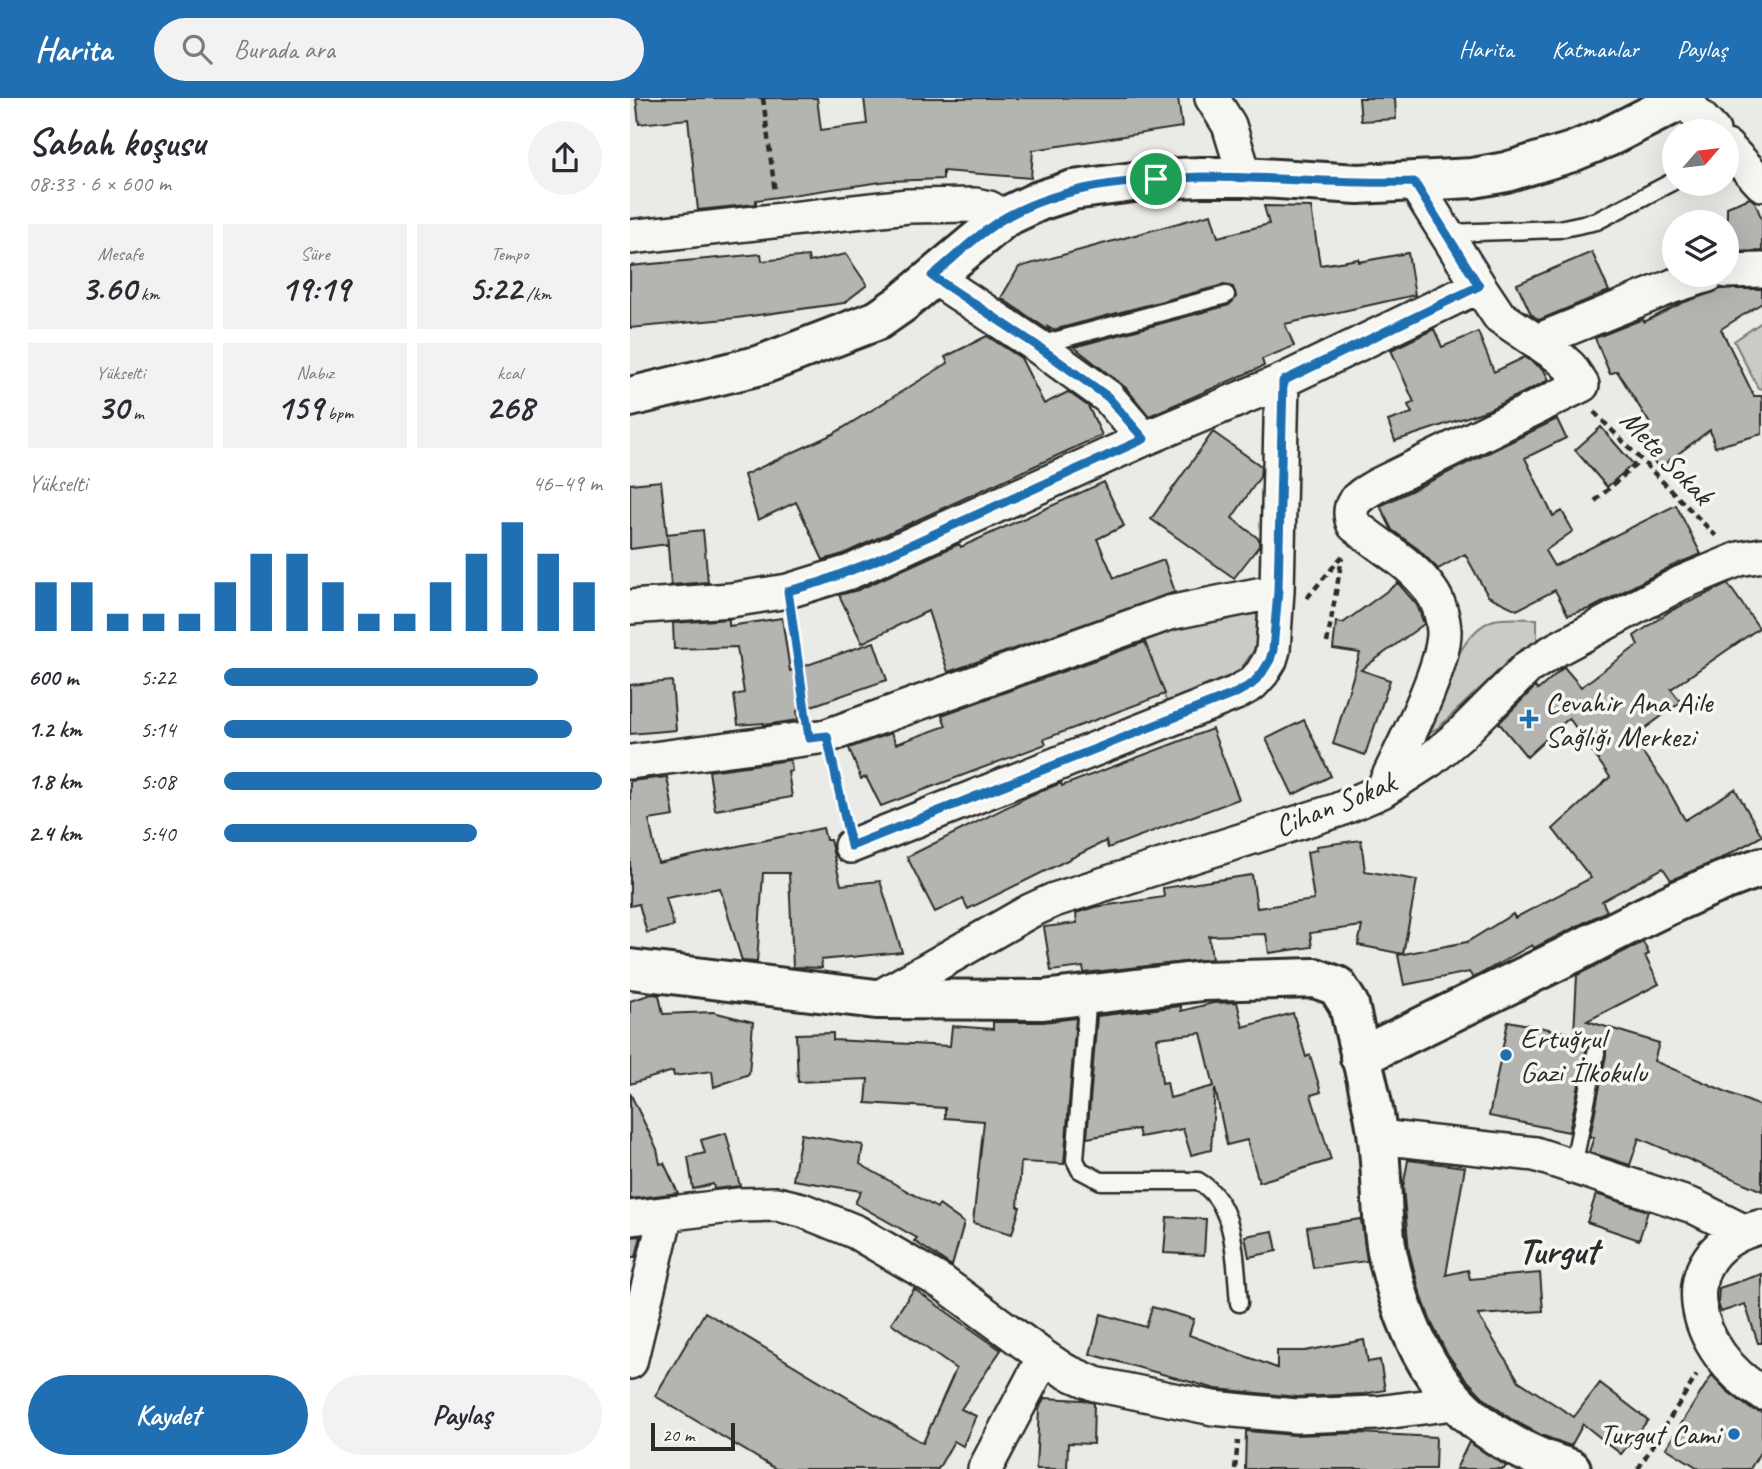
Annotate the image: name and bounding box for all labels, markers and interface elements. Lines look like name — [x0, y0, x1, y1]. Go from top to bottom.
search box — [154, 18, 644, 81]
text: Harita — [35, 28, 112, 70]
icon: search — [178, 30, 216, 68]
text: Burada ara — [234, 33, 335, 66]
text: Harita — [1459, 34, 1514, 64]
text: Katmanlar — [1552, 34, 1639, 64]
text: Paylaş — [1677, 34, 1727, 64]
text: Sabah koşusu — [28, 119, 205, 166]
north arrow — [1662, 119, 1740, 196]
map controls — [1662, 119, 1739, 287]
button: share — [528, 121, 602, 195]
pin — [1126, 149, 1186, 209]
icon: arrive — [1137, 160, 1175, 198]
text: 08:33 · 6 × 600 m — [28, 169, 171, 198]
button: layers — [1662, 210, 1739, 287]
text: Mesafe — [97, 242, 143, 266]
text: Süre — [300, 242, 330, 266]
text: Tempo — [491, 242, 529, 266]
text: 3.60 — [81, 266, 136, 311]
text: 19:19 — [280, 266, 350, 311]
text: 5:22 — [468, 266, 522, 311]
text: km — [136, 282, 159, 306]
text: /km — [522, 282, 551, 306]
text: Yükselti — [96, 361, 145, 385]
text: Nabız — [296, 361, 334, 385]
text: kcal — [497, 361, 522, 385]
text: 30 — [97, 385, 128, 430]
text: 159 — [277, 385, 323, 430]
text: 268 — [486, 385, 534, 430]
text: m — [128, 401, 144, 425]
text: bpm — [323, 401, 353, 425]
street label: Mete Sokak — [1612, 401, 1723, 514]
text: Yükselti — [28, 469, 88, 498]
text: 46–49 m — [532, 469, 602, 498]
text: 600 m — [28, 663, 78, 692]
text: 5:22 — [140, 663, 176, 692]
place label: Cevahir Ana Aile Sağlığı Merkezi — [1545, 683, 1715, 755]
marker: Cevahir Ana Aile Sağlığı Merkezi — [1519, 709, 1539, 729]
text: 1.2 km — [28, 715, 82, 744]
text: 5:14 — [140, 715, 176, 744]
street label: Cihan Sokak — [1269, 762, 1403, 845]
text: 1.8 km — [28, 767, 82, 796]
text: 5:08 — [140, 767, 176, 796]
text: 2.4 km — [28, 819, 82, 848]
text: 5:40 — [140, 819, 176, 848]
place label: Ertuğrul Gazi İlkokulu — [1520, 1019, 1649, 1091]
marker: Ertuğrul Gazi İlkokulu — [1498, 1047, 1514, 1063]
district label: Turgut — [1518, 1227, 1604, 1274]
button: Kaydet — [28, 1375, 308, 1455]
button: Paylaş — [322, 1375, 602, 1455]
place label: Turgut Cami — [1599, 1415, 1723, 1453]
scale bar — [651, 1420, 735, 1452]
text: 20 m — [662, 1423, 694, 1447]
marker: Turgut Cami — [1726, 1426, 1742, 1442]

